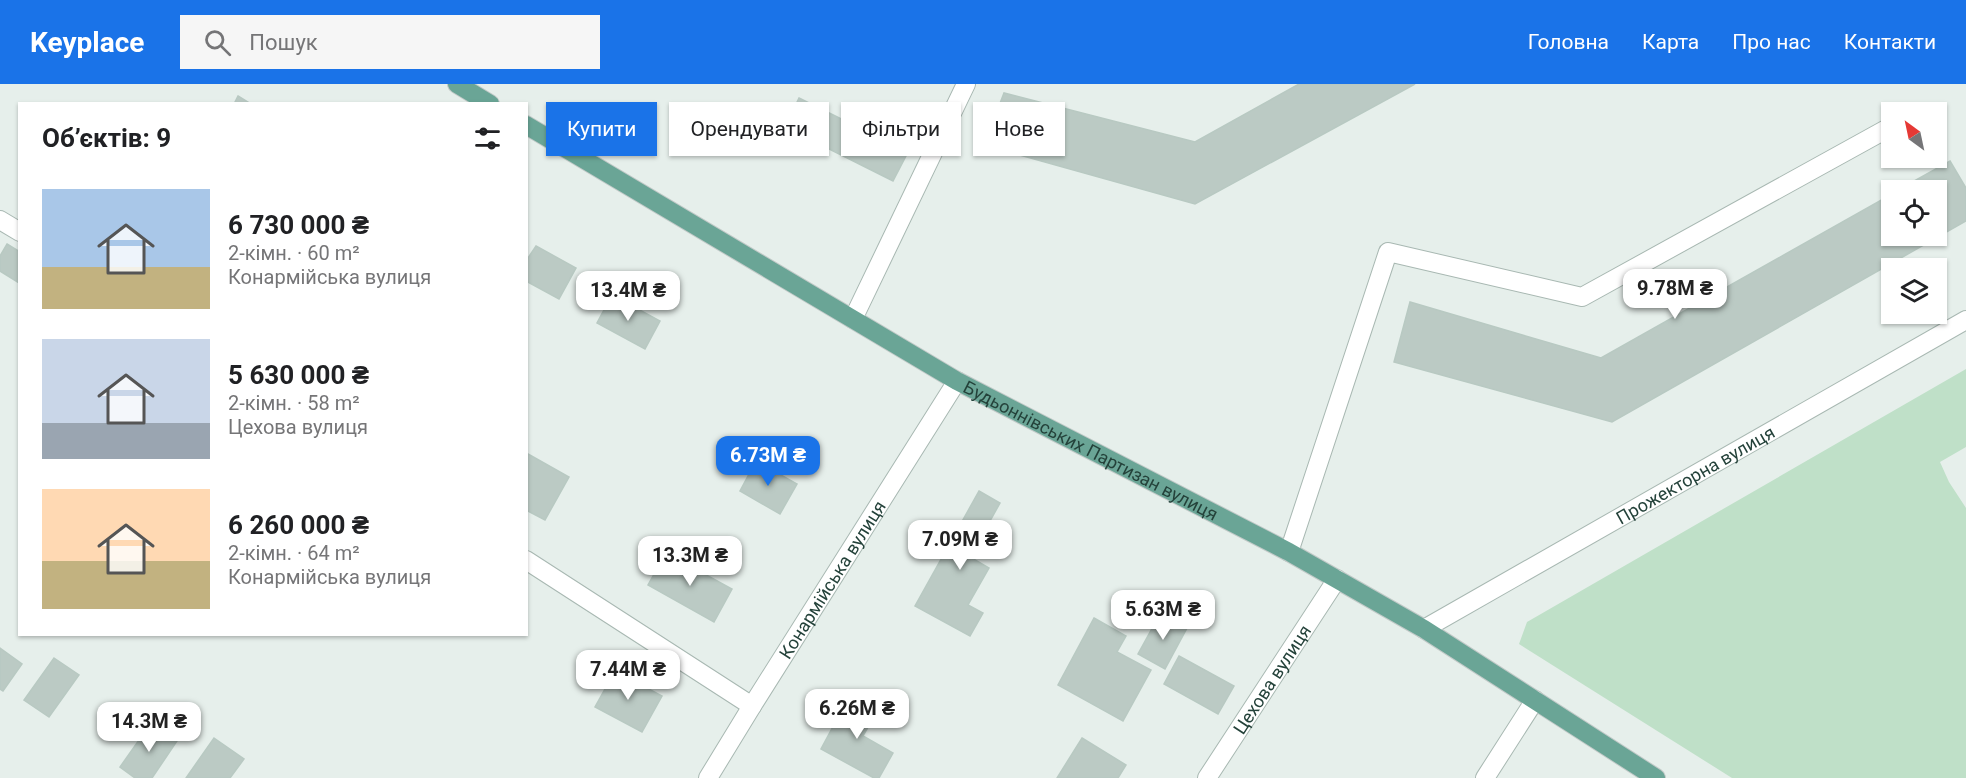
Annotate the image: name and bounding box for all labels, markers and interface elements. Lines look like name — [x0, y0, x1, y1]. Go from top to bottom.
search box — [180, 15, 600, 69]
text: Keyplace — [30, 26, 144, 59]
icon: search — [201, 26, 234, 59]
text: Пошук — [249, 30, 318, 55]
text: Головна — [1528, 30, 1609, 54]
text: Карта — [1642, 30, 1699, 54]
text: Про нас — [1732, 30, 1811, 54]
text: Контакти — [1844, 30, 1936, 54]
chip: Купити — [546, 102, 657, 156]
chip: Орендувати — [669, 102, 829, 156]
chip: Фільтри — [841, 102, 961, 156]
chip: Нове — [973, 102, 1065, 156]
north arrow — [1881, 102, 1947, 168]
map controls — [1881, 102, 1947, 324]
icon: filters — [471, 122, 504, 155]
text: Об’єктів: 9 — [42, 123, 171, 153]
button: locate — [1881, 180, 1947, 246]
text: 6 730 000 ₴ — [228, 210, 369, 240]
icon: home — [90, 213, 162, 285]
text: 2-кімн. · 60 m² — [228, 241, 360, 265]
button: layers — [1881, 258, 1947, 324]
text: Конармійська вулиця — [228, 265, 431, 289]
pin: 9.78M ₴ — [1620, 269, 1730, 320]
pin: 13.4M ₴ — [573, 271, 683, 322]
text: 9.78M ₴ — [1637, 276, 1713, 300]
text: 13.4M ₴ — [590, 278, 666, 302]
text: 5 630 000 ₴ — [228, 360, 369, 390]
icon: home — [90, 363, 162, 435]
street label: Будьоннівських Партизан вулиця — [960, 376, 1222, 524]
text: 2-кімн. · 58 m² — [228, 391, 360, 415]
text: Цехова вулиця — [228, 415, 368, 439]
street label: Прожекторна вулиця — [1612, 421, 1778, 528]
pin: 6.73M ₴ — [713, 436, 823, 487]
text: 6.73M ₴ — [730, 443, 806, 467]
street label: Конармійська вулиця — [774, 496, 890, 662]
text: 6 260 000 ₴ — [228, 510, 369, 540]
icon: home — [90, 513, 162, 585]
pin: 7.09M ₴ — [905, 520, 1015, 571]
text: 7.09M ₴ — [922, 527, 998, 551]
pin: 13.3M ₴ — [635, 536, 745, 587]
text: 2-кімн. · 64 m² — [228, 541, 360, 565]
text: 13.3M ₴ — [652, 543, 728, 567]
text: Конармійська вулиця — [228, 565, 431, 589]
pin: 5.63M ₴ — [1108, 590, 1218, 641]
text: 5.63M ₴ — [1125, 597, 1201, 621]
street label: Цехова вулиця — [1228, 621, 1315, 738]
pin: 7.44M ₴ — [573, 650, 683, 701]
text: 7.44M ₴ — [590, 657, 666, 681]
pin: 6.26M ₴ — [802, 689, 912, 740]
text: 6.26M ₴ — [819, 696, 895, 720]
pin: 14.3M ₴ — [94, 702, 204, 753]
text: 14.3M ₴ — [111, 709, 187, 733]

